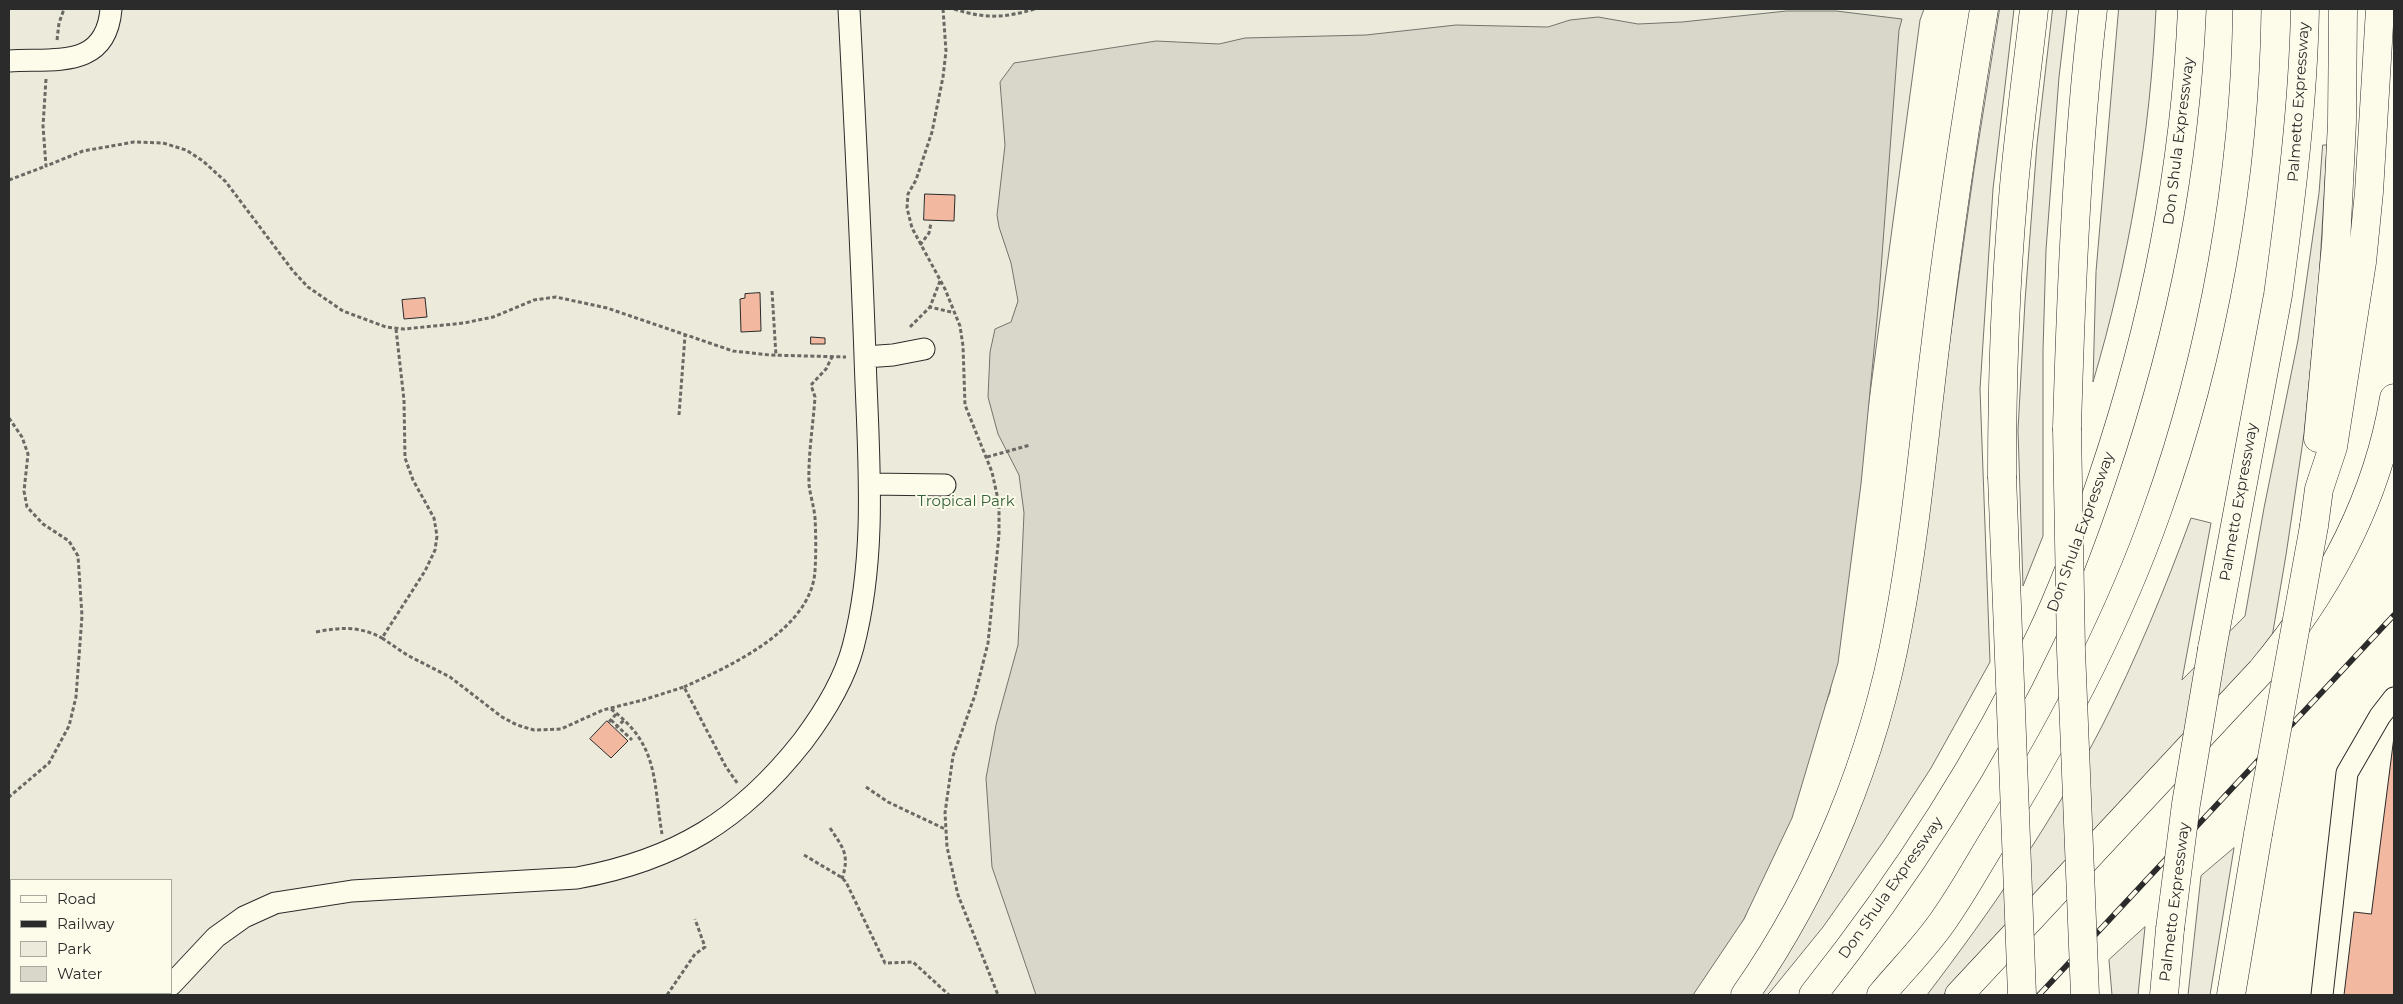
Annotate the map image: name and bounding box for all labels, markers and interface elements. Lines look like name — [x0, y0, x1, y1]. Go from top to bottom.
street label: Palmetto Expressway — [2284, 21, 2314, 183]
street label: Don Shula Expressway — [2160, 56, 2198, 226]
street label: Palmetto Expressway — [2216, 421, 2262, 583]
street label: Don Shula Expressway — [2044, 449, 2118, 615]
park label: Tropical Park — [917, 493, 1015, 511]
street label: Don Shula Expressway — [1835, 814, 1947, 962]
street label: Palmetto Expressway — [2156, 821, 2194, 983]
legend — [10, 879, 172, 994]
text: Road — [57, 889, 96, 908]
text: Railway — [57, 914, 114, 933]
text: Park — [57, 939, 91, 958]
text: Water — [57, 964, 103, 983]

